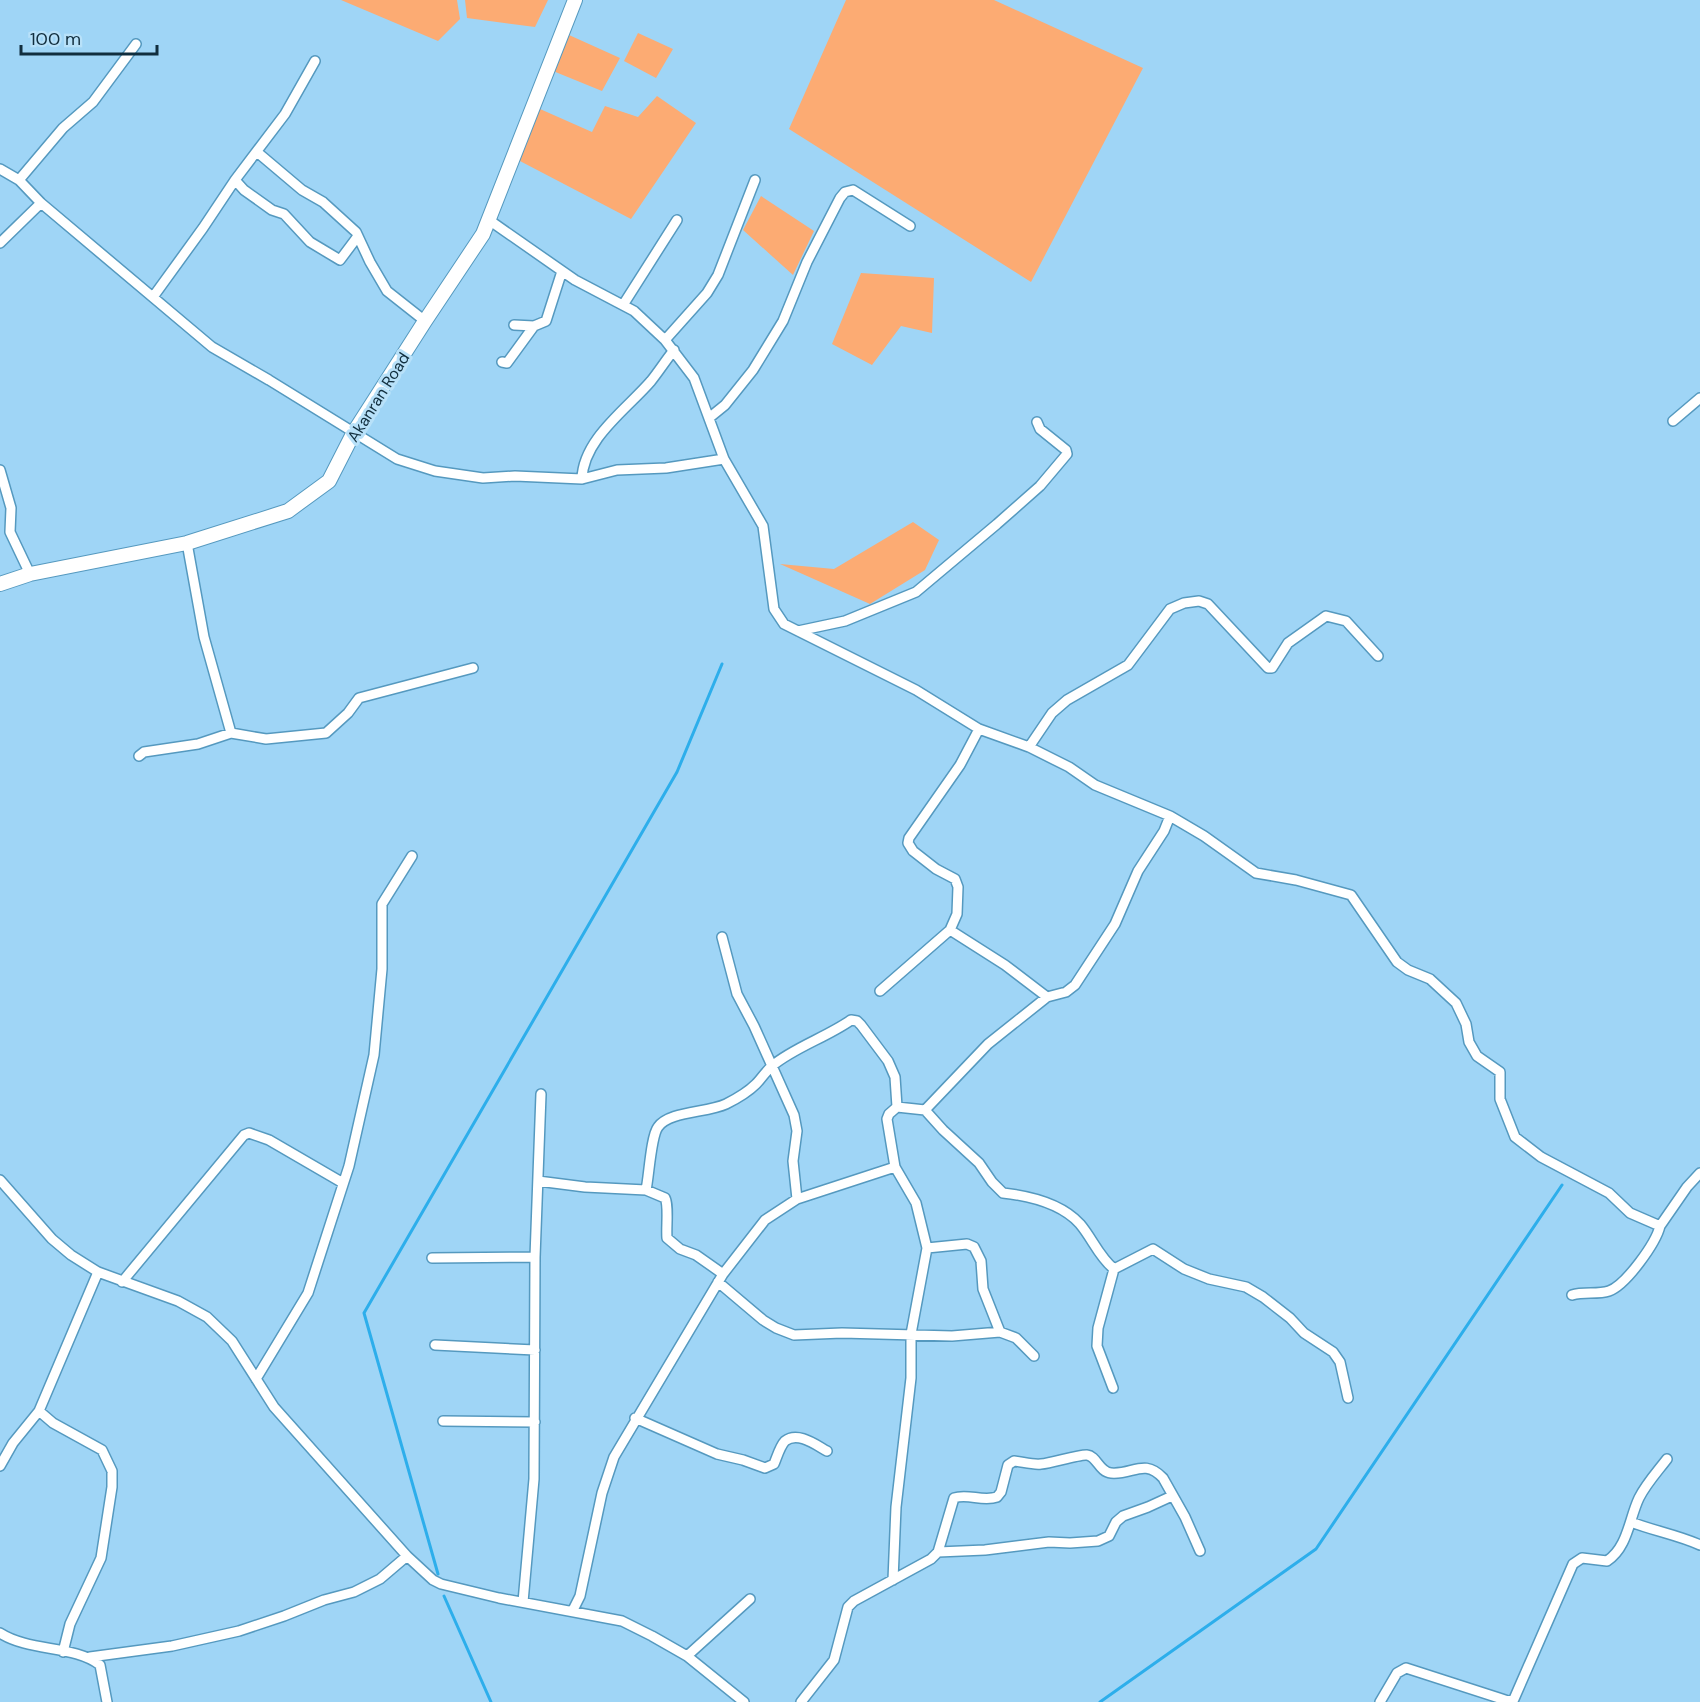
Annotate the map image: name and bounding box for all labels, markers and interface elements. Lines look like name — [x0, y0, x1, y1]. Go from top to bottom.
scale bar — [21, 18, 158, 56]
text: 100 m — [30, 27, 81, 51]
street label: Akanran Road — [343, 349, 414, 446]

